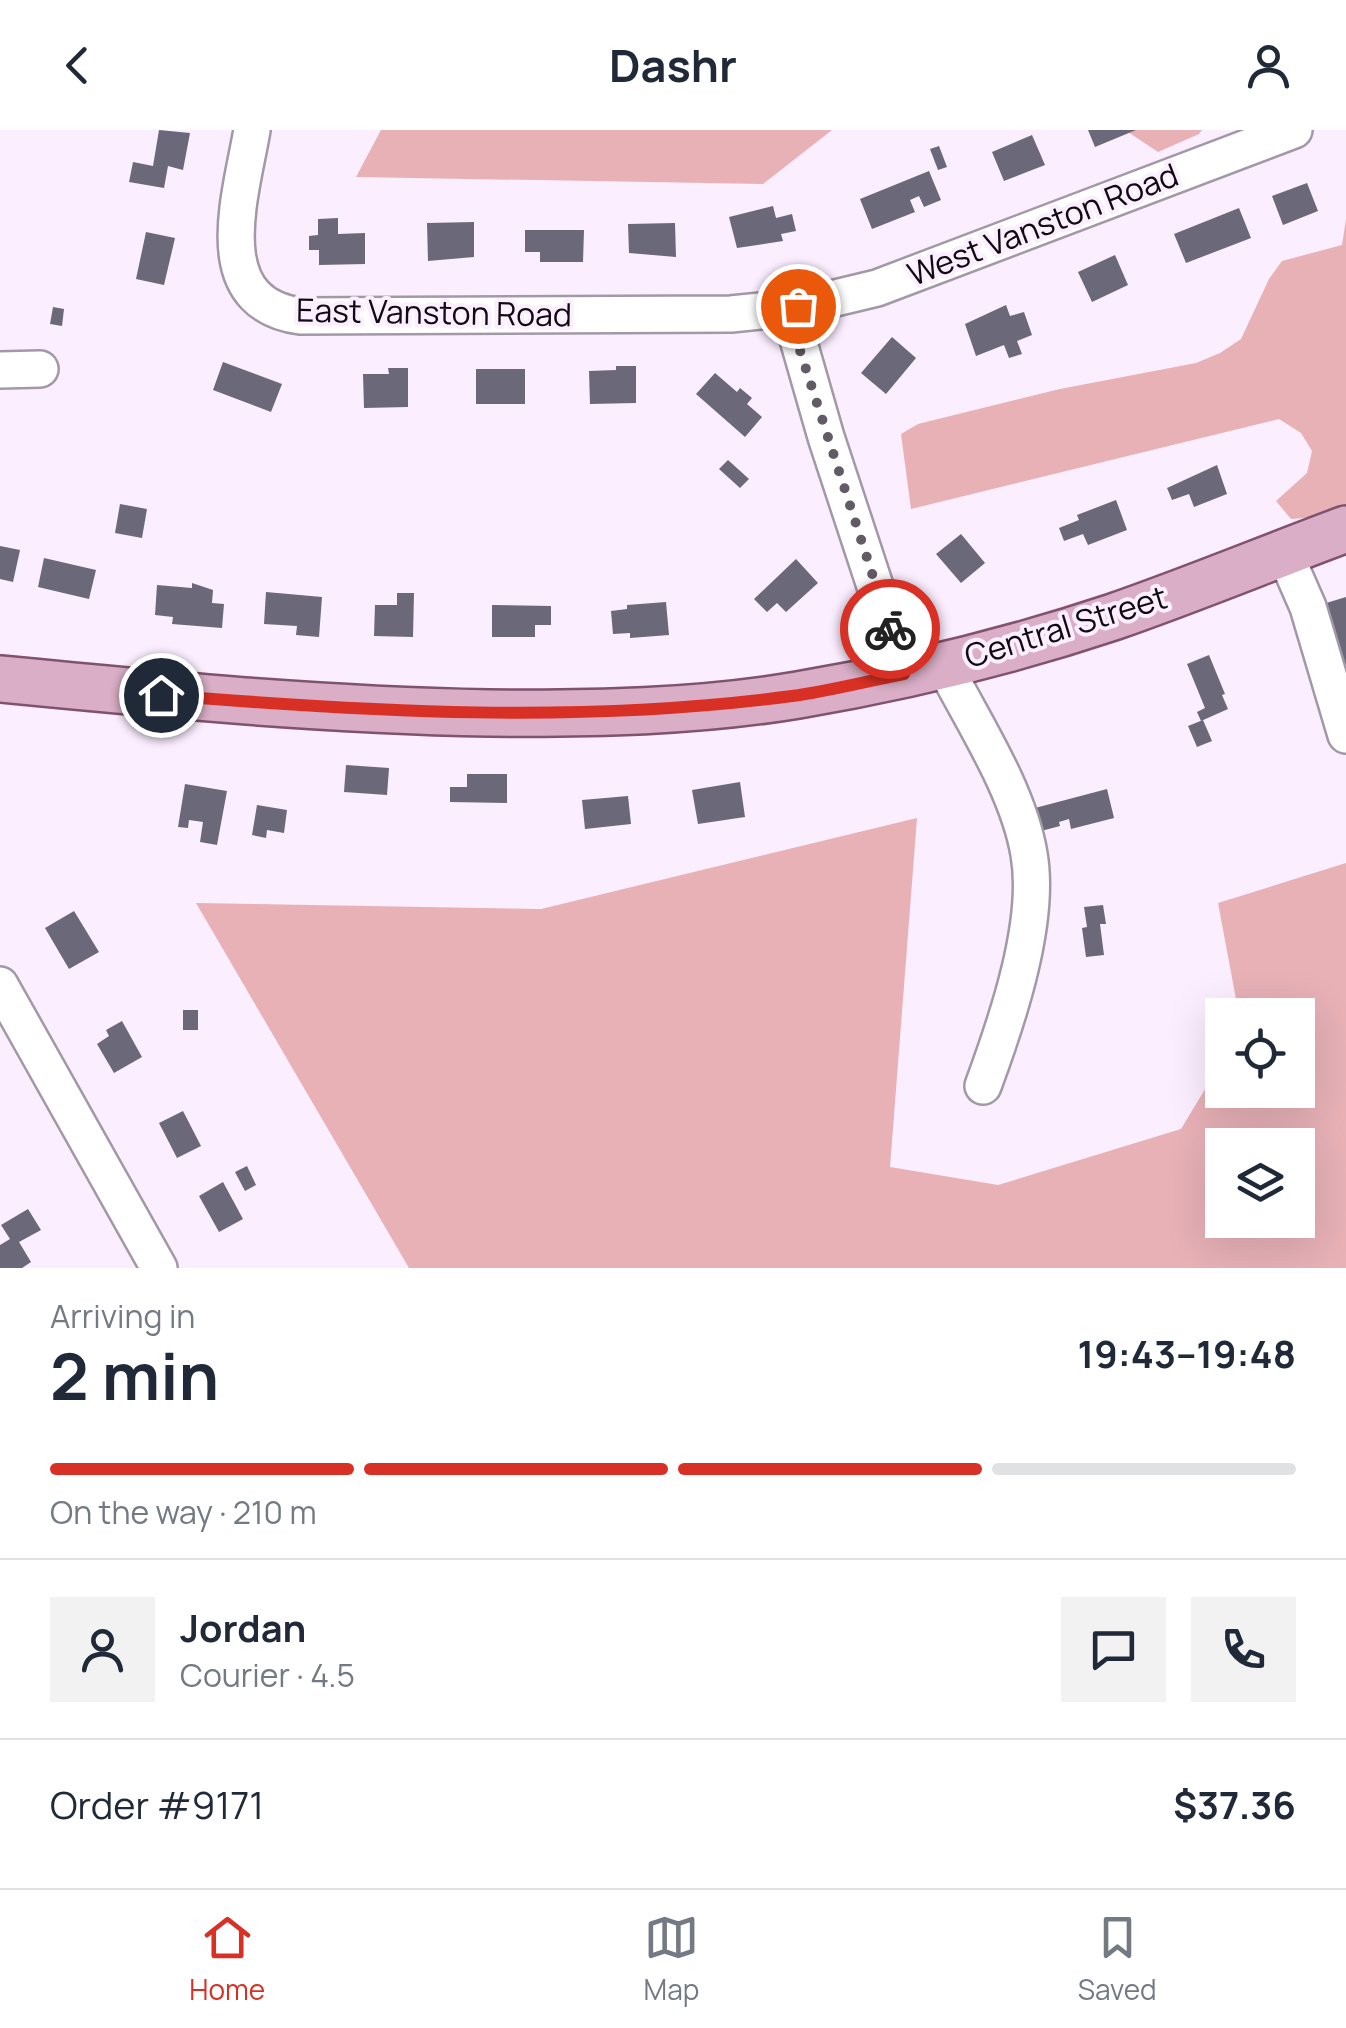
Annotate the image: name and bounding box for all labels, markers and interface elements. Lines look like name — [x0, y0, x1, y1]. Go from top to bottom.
text: Dashr — [609, 34, 737, 96]
icon: back — [50, 38, 105, 93]
icon: person — [1241, 38, 1296, 93]
street label: West Vanston Road — [901, 152, 1184, 296]
pin — [756, 264, 841, 349]
icon: bag — [771, 279, 826, 334]
street label: East Vanston Road — [296, 288, 572, 336]
street label: Central Street — [959, 574, 1172, 678]
courier — [840, 579, 940, 679]
icon: bike — [863, 602, 918, 657]
pin — [119, 653, 204, 738]
icon: home — [134, 668, 189, 723]
map controls — [1205, 998, 1315, 1238]
button: locate — [1205, 998, 1315, 1108]
button: layers — [1205, 1128, 1315, 1238]
text: Arriving in — [50, 1294, 195, 1338]
text: 19:43–19:48 — [1077, 1327, 1296, 1379]
text: 2 min — [50, 1331, 219, 1420]
text: On the way · 210 m — [50, 1490, 317, 1534]
button: person — [50, 1597, 155, 1702]
button: chat — [1061, 1597, 1166, 1702]
button: phone — [1191, 1597, 1296, 1702]
text: Jordan — [180, 1601, 306, 1653]
text: Courier · 4.5 — [180, 1653, 355, 1697]
text: Order #9171 — [50, 1778, 264, 1830]
text: $37.36 — [1173, 1778, 1296, 1830]
tab: Home — [189, 1910, 265, 2008]
tab: Map — [644, 1910, 699, 2008]
tab: Saved — [1078, 1910, 1157, 2008]

